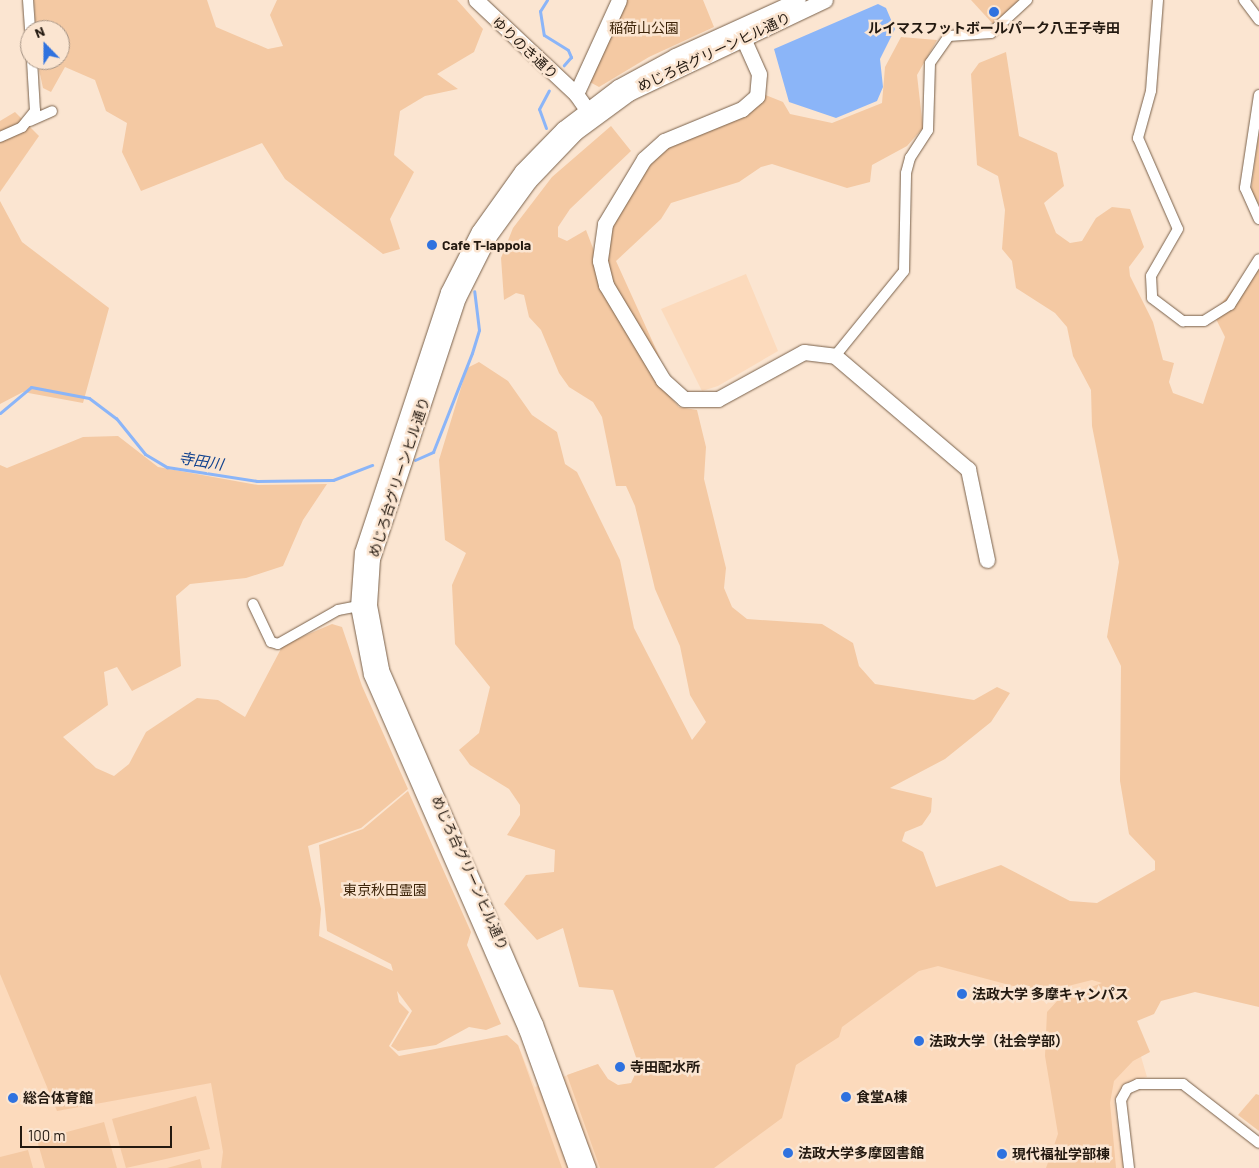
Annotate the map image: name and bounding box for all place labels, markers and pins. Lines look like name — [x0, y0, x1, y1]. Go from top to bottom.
marker: ルイマスフットボールパーク八王子寺田 — [988, 6, 1000, 18]
place label: ルイマスフットボールパーク八王子寺田 — [868, 20, 1120, 36]
place label: Cafe T-lappola — [442, 237, 531, 253]
marker: Cafe T-lappola — [426, 239, 438, 251]
place label: 法政大学 多摩キャンパス — [972, 986, 1129, 1002]
marker: 法政大学 多摩キャンパス — [956, 988, 968, 1000]
place label: 法政大学（社会学部） — [929, 1033, 1069, 1049]
marker: 法政大学（社会学部） — [913, 1035, 925, 1047]
place label: 寺田配水所 — [630, 1059, 700, 1075]
marker: 寺田配水所 — [614, 1061, 626, 1073]
place label: 食堂A棟 — [856, 1089, 907, 1105]
place label: 総合体育館 — [23, 1090, 93, 1106]
marker: 食堂A棟 — [840, 1091, 852, 1103]
marker: 総合体育館 — [7, 1092, 19, 1104]
place label: 法政大学多摩図書館 — [798, 1145, 924, 1161]
place label: 現代福祉学部棟 — [1012, 1146, 1110, 1162]
marker: 法政大学多摩図書館 — [782, 1147, 794, 1159]
marker: 現代福祉学部棟 — [996, 1148, 1008, 1160]

